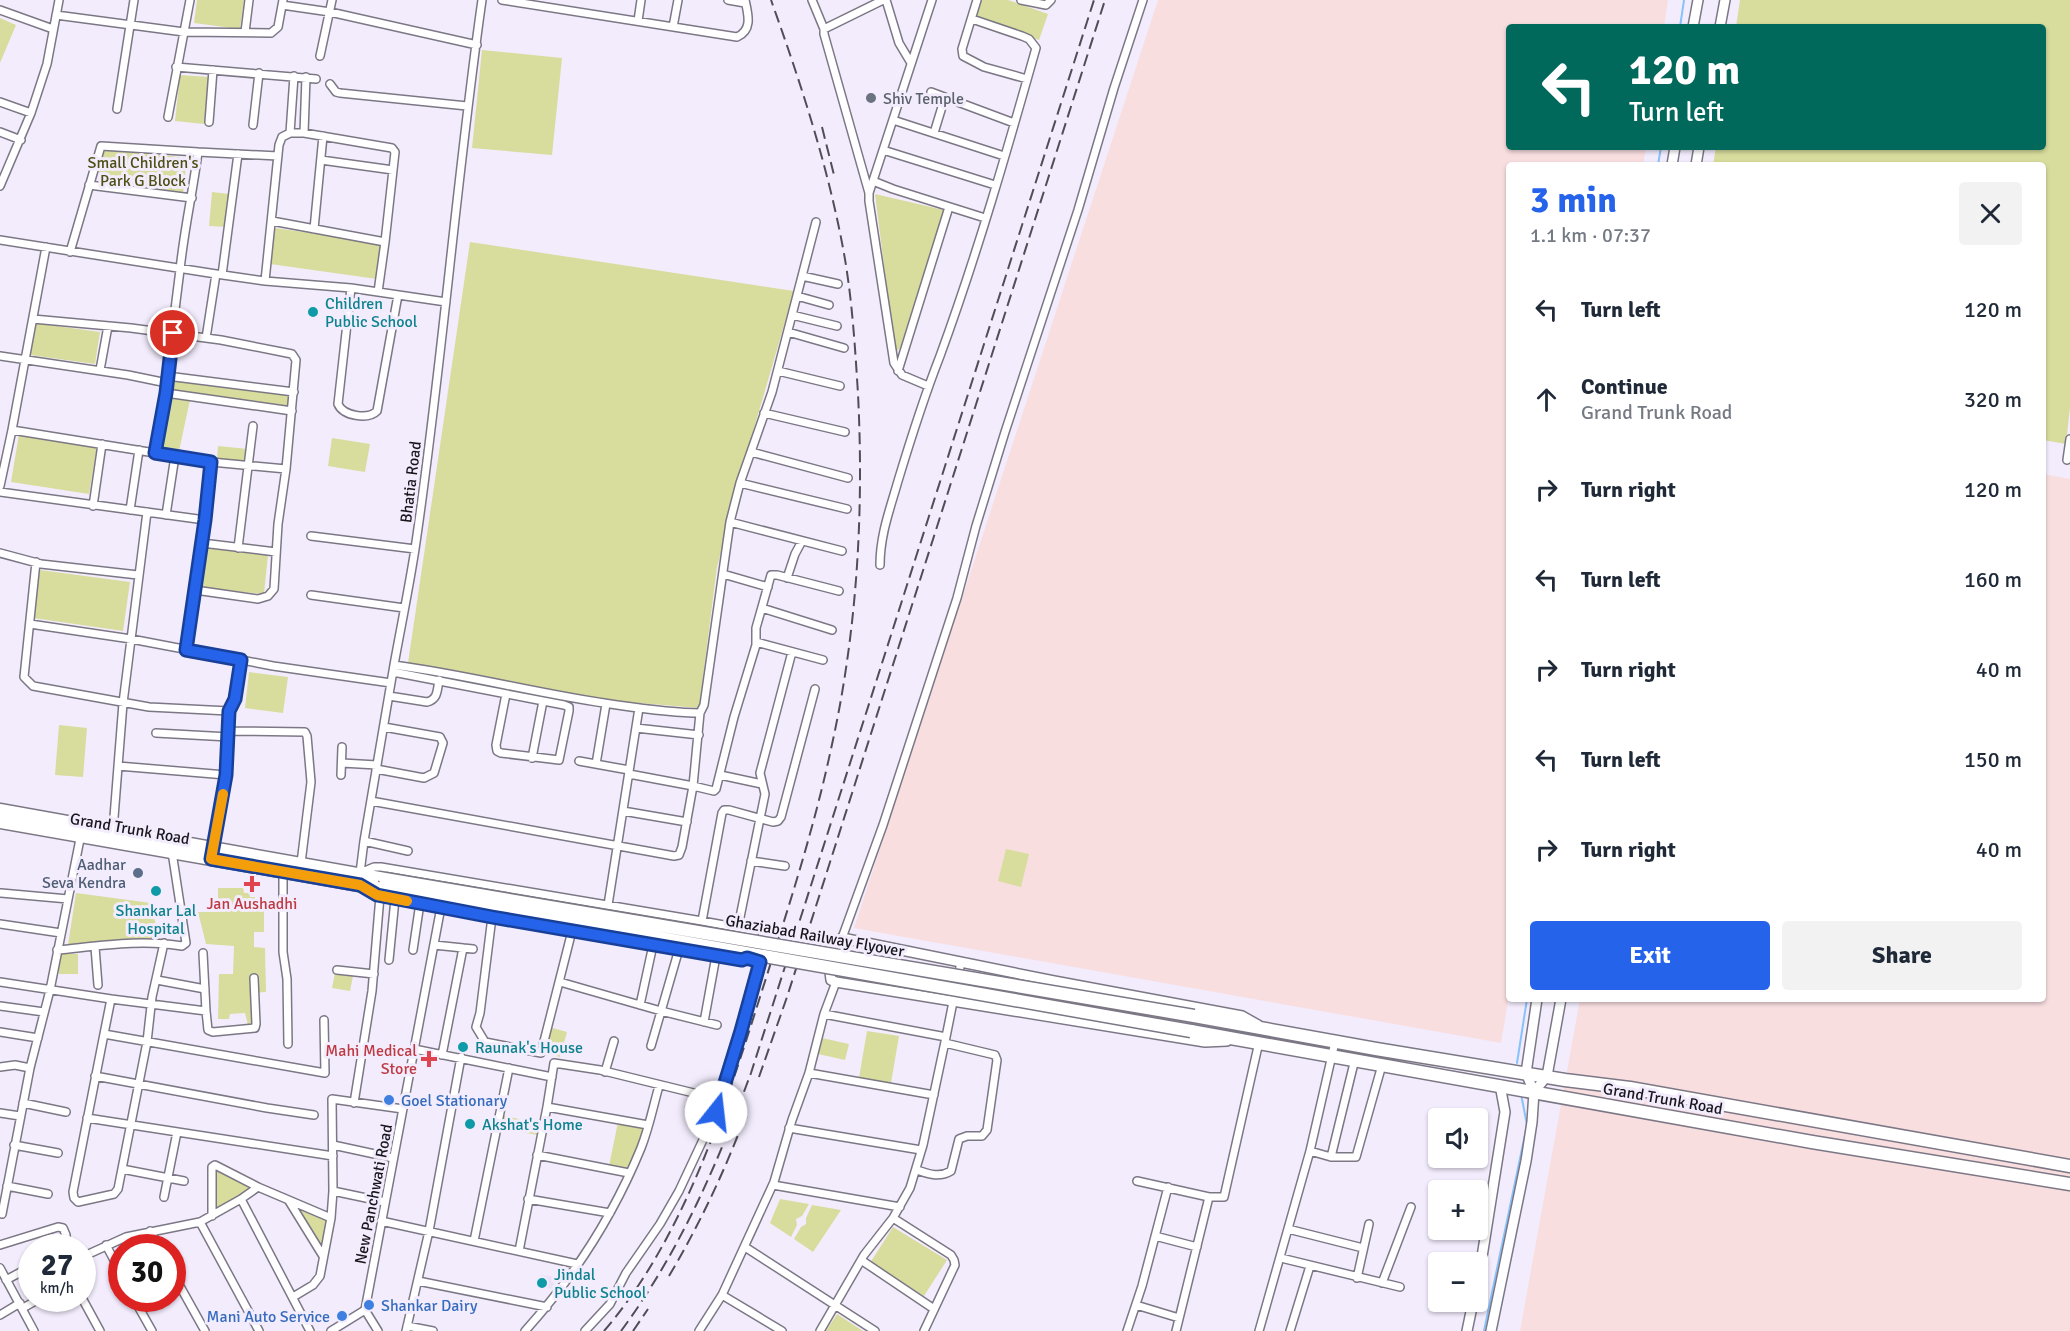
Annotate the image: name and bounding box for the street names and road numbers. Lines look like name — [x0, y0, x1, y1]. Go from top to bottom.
street label: Bhatia Road — [396, 440, 426, 524]
street label: Grand Trunk Road — [68, 809, 191, 849]
street label: Ghaziabad Railway Flyover — [724, 910, 906, 962]
street label: Grand Trunk Road — [1601, 1079, 1724, 1119]
street label: New Panchwati Road — [351, 1122, 397, 1266]

